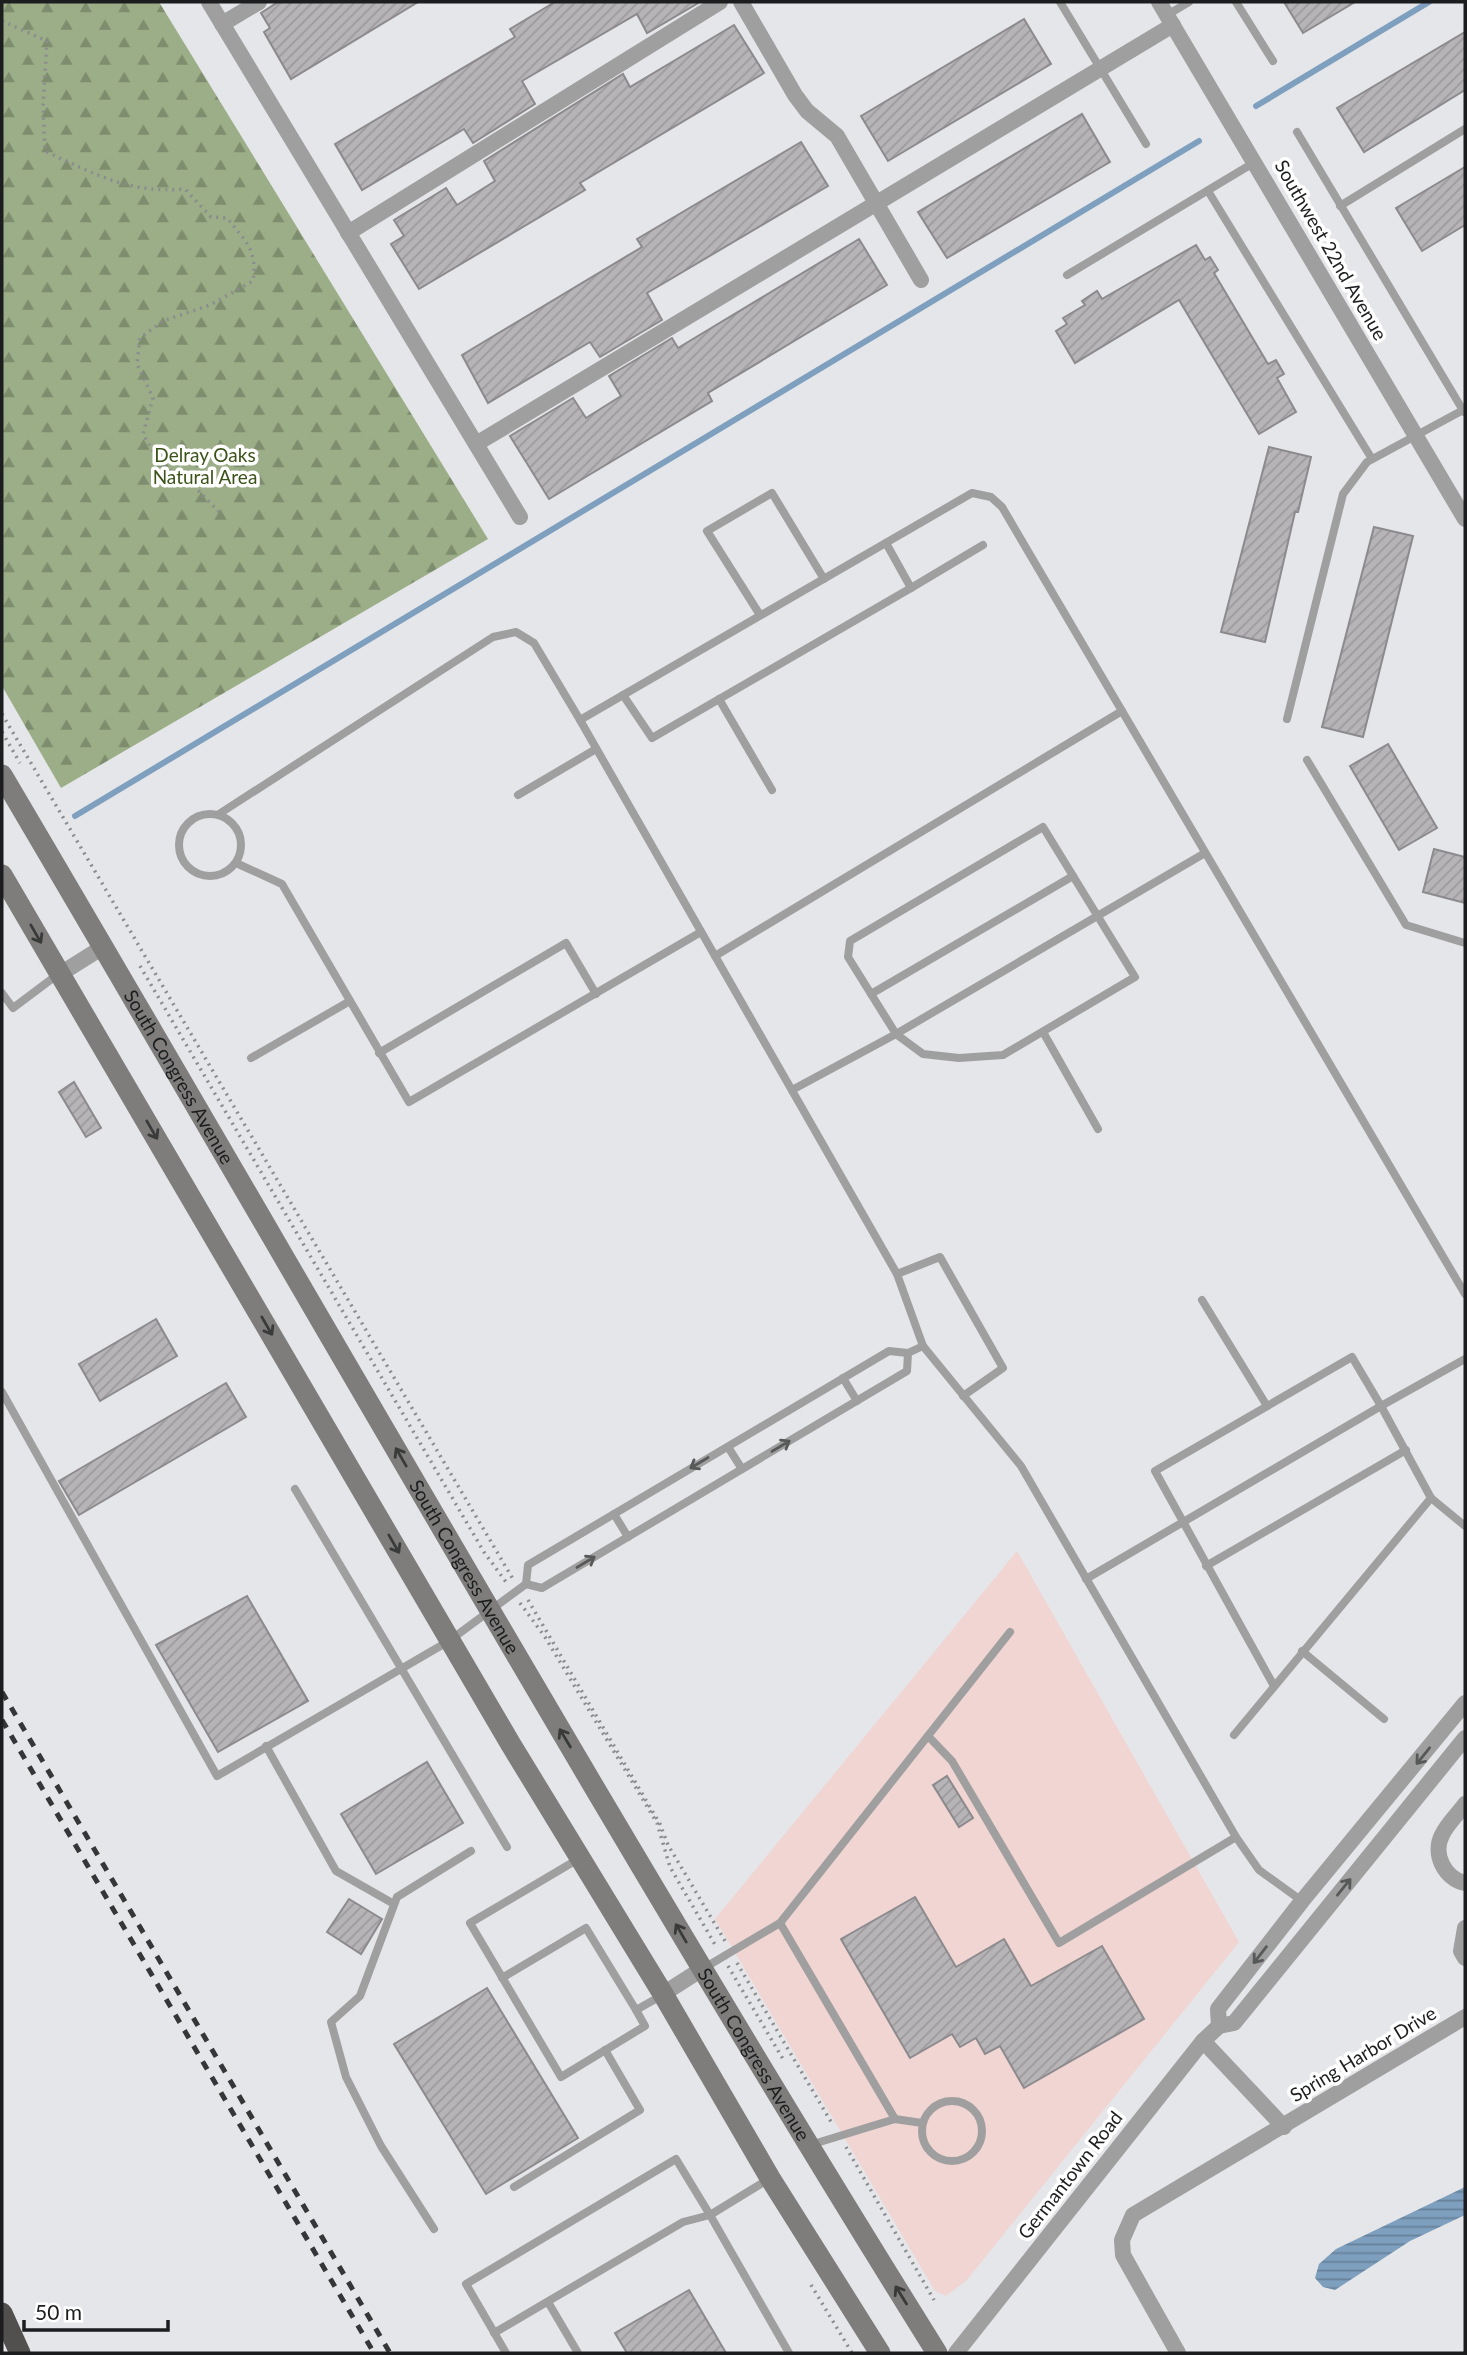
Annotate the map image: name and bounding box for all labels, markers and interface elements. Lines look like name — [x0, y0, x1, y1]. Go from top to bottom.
street label: Southwest 22nd Avenue — [1270, 156, 1392, 344]
park label: Delray Oaks Natural Area — [153, 443, 257, 488]
one-way arrow — [30, 923, 44, 943]
street label: South Congress Avenue — [120, 985, 239, 1168]
one-way arrow — [145, 1119, 159, 1139]
one-way arrow — [260, 1315, 274, 1335]
one-way arrow — [771, 1438, 791, 1452]
one-way arrow — [394, 1447, 408, 1467]
one-way arrow — [690, 1457, 710, 1471]
street label: South Congress Avenue — [405, 1475, 525, 1658]
one-way arrow — [387, 1533, 401, 1553]
one-way arrow — [575, 1555, 596, 1568]
one-way arrow — [558, 1728, 572, 1748]
one-way arrow — [1415, 1746, 1430, 1764]
one-way arrow — [1337, 1878, 1352, 1896]
one-way arrow — [674, 1924, 688, 1944]
one-way arrow — [1253, 1945, 1268, 1963]
street label: South Congress Avenue — [693, 1963, 815, 2145]
street label: Spring Harbor Drive — [1286, 2001, 1440, 2106]
street label: Germantown Road — [1012, 2106, 1127, 2243]
one-way arrow — [894, 2286, 908, 2306]
scale bar — [24, 2288, 168, 2332]
text: 50 m — [35, 2299, 82, 2324]

